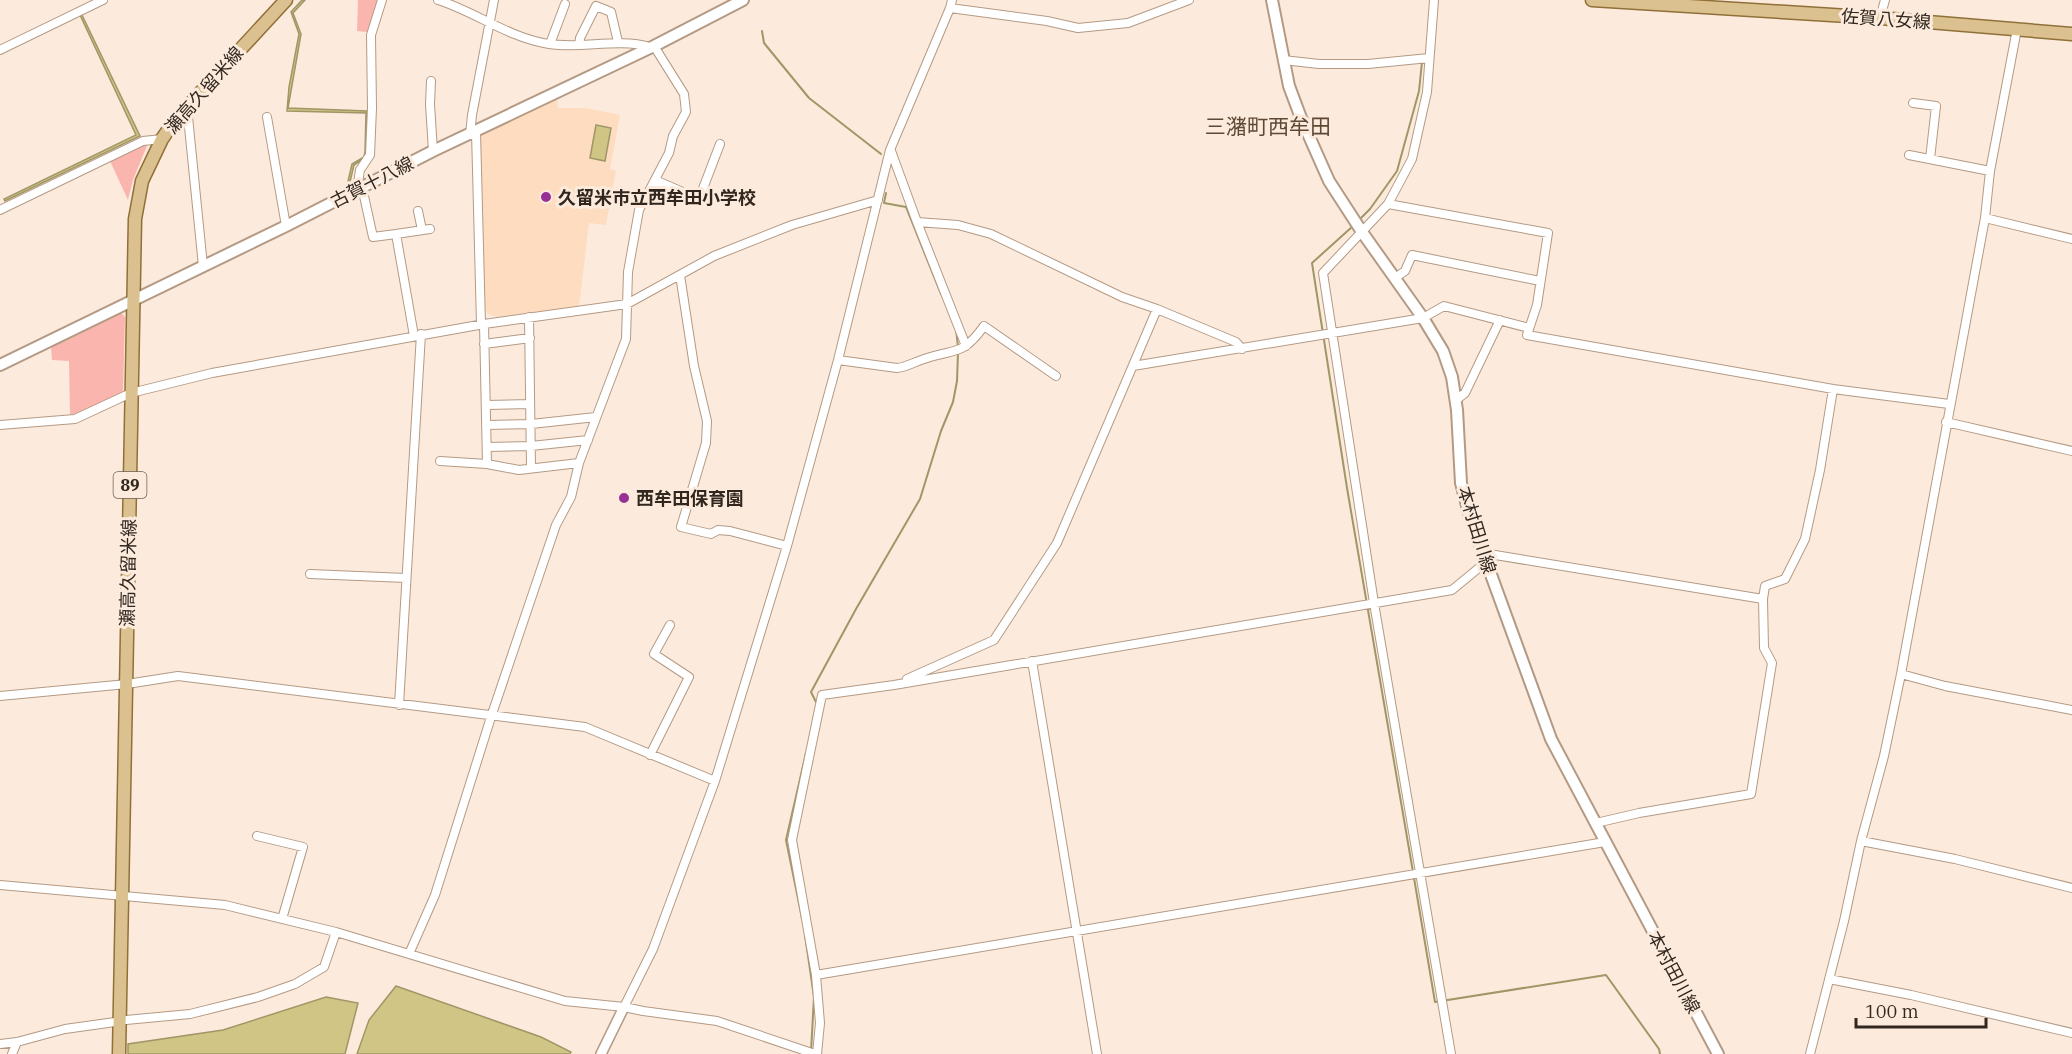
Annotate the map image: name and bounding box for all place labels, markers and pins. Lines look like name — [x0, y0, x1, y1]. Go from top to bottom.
place label: 久留米市立西牟田小学校 — [558, 186, 756, 209]
marker: 久留米市立西牟田小学校 — [539, 190, 553, 204]
place label: 西牟田保育園 — [636, 487, 744, 510]
marker: 西牟田保育園 — [617, 491, 631, 505]

